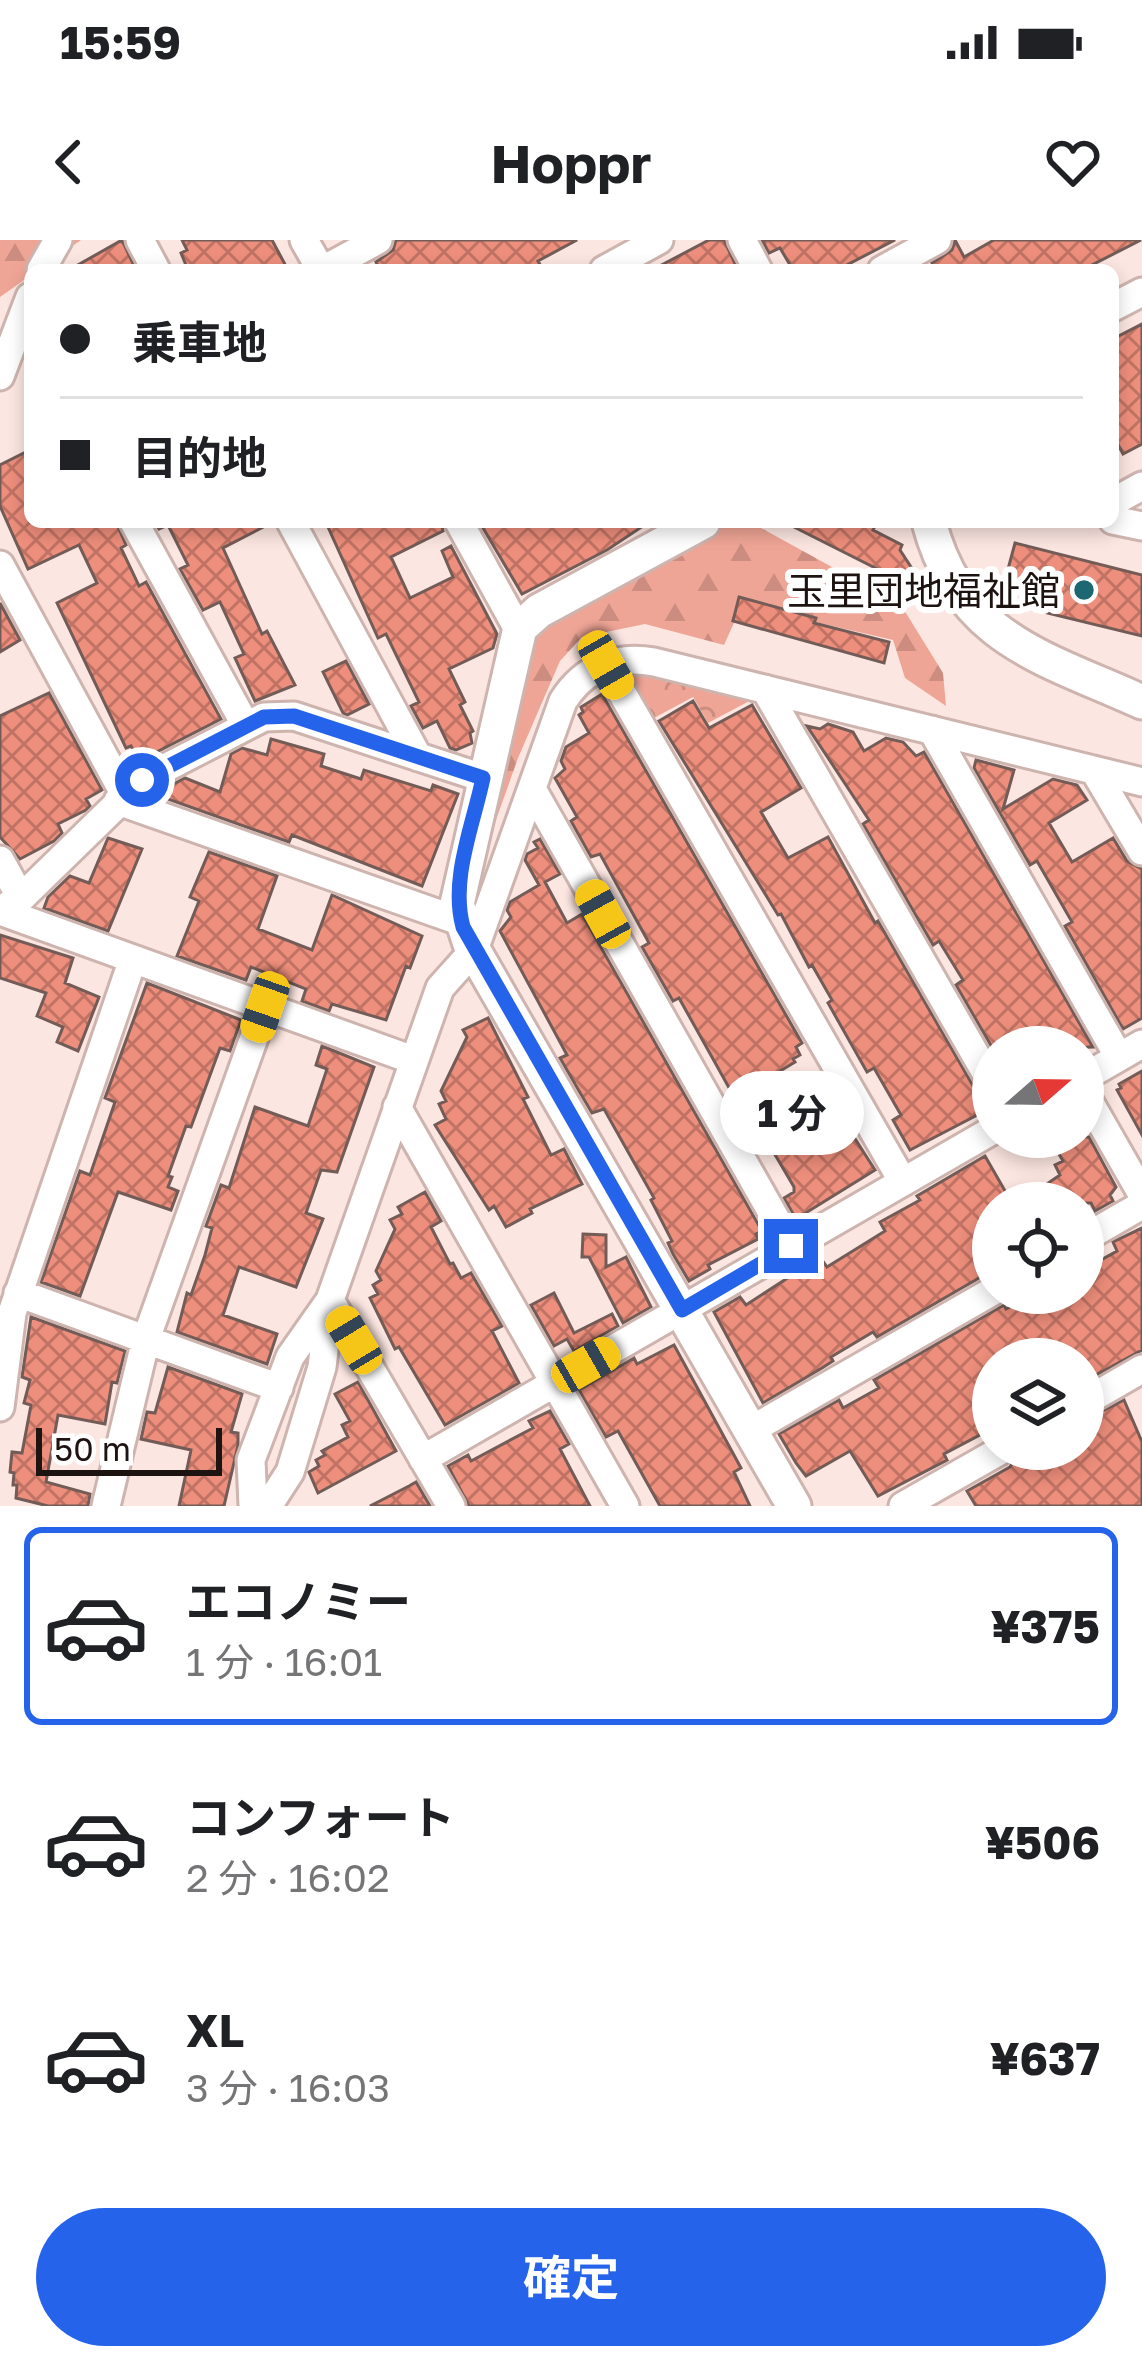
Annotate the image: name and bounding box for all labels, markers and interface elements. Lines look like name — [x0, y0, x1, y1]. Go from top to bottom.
text: 15:59 — [60, 15, 181, 69]
icon: back — [36, 129, 102, 195]
icon: heart — [1040, 129, 1106, 195]
text: Hoppr — [491, 130, 651, 195]
text: 乗車地 — [132, 315, 267, 369]
text: 目的地 — [132, 430, 267, 484]
place label: 玉里団地福祉館 — [787, 567, 1060, 614]
marker: 玉里団地福祉館 — [1071, 577, 1097, 603]
car — [572, 625, 640, 705]
route start — [115, 753, 169, 807]
car — [570, 874, 636, 954]
car — [236, 967, 294, 1047]
north arrow — [972, 1026, 1104, 1158]
map controls — [972, 1026, 1104, 1470]
callout: 1 分 — [719, 1072, 863, 1156]
text: 1 分 — [758, 1089, 826, 1136]
button: locate — [972, 1182, 1104, 1314]
route end — [764, 1219, 818, 1273]
car — [320, 1300, 388, 1380]
car — [546, 1331, 626, 1399]
button: layers — [972, 1338, 1104, 1470]
scale bar — [36, 1422, 222, 1475]
text: 50 m — [54, 1429, 131, 1468]
icon: car — [42, 1572, 150, 1680]
text: エコノミー — [186, 1574, 411, 1628]
text: ¥375 — [991, 1599, 1100, 1653]
text: 1 分 · 16:01 — [186, 1638, 382, 1685]
icon: car — [42, 1788, 150, 1896]
text: コンフォート — [186, 1790, 455, 1844]
text: ¥506 — [985, 1815, 1100, 1869]
text: 2 分 · 16:02 — [186, 1854, 390, 1901]
text: XL — [186, 2003, 244, 2057]
icon: car — [42, 2004, 150, 2112]
text: ¥637 — [990, 2031, 1100, 2085]
text: 3 分 · 16:03 — [186, 2064, 390, 2111]
button: 確定 — [36, 2208, 1106, 2346]

